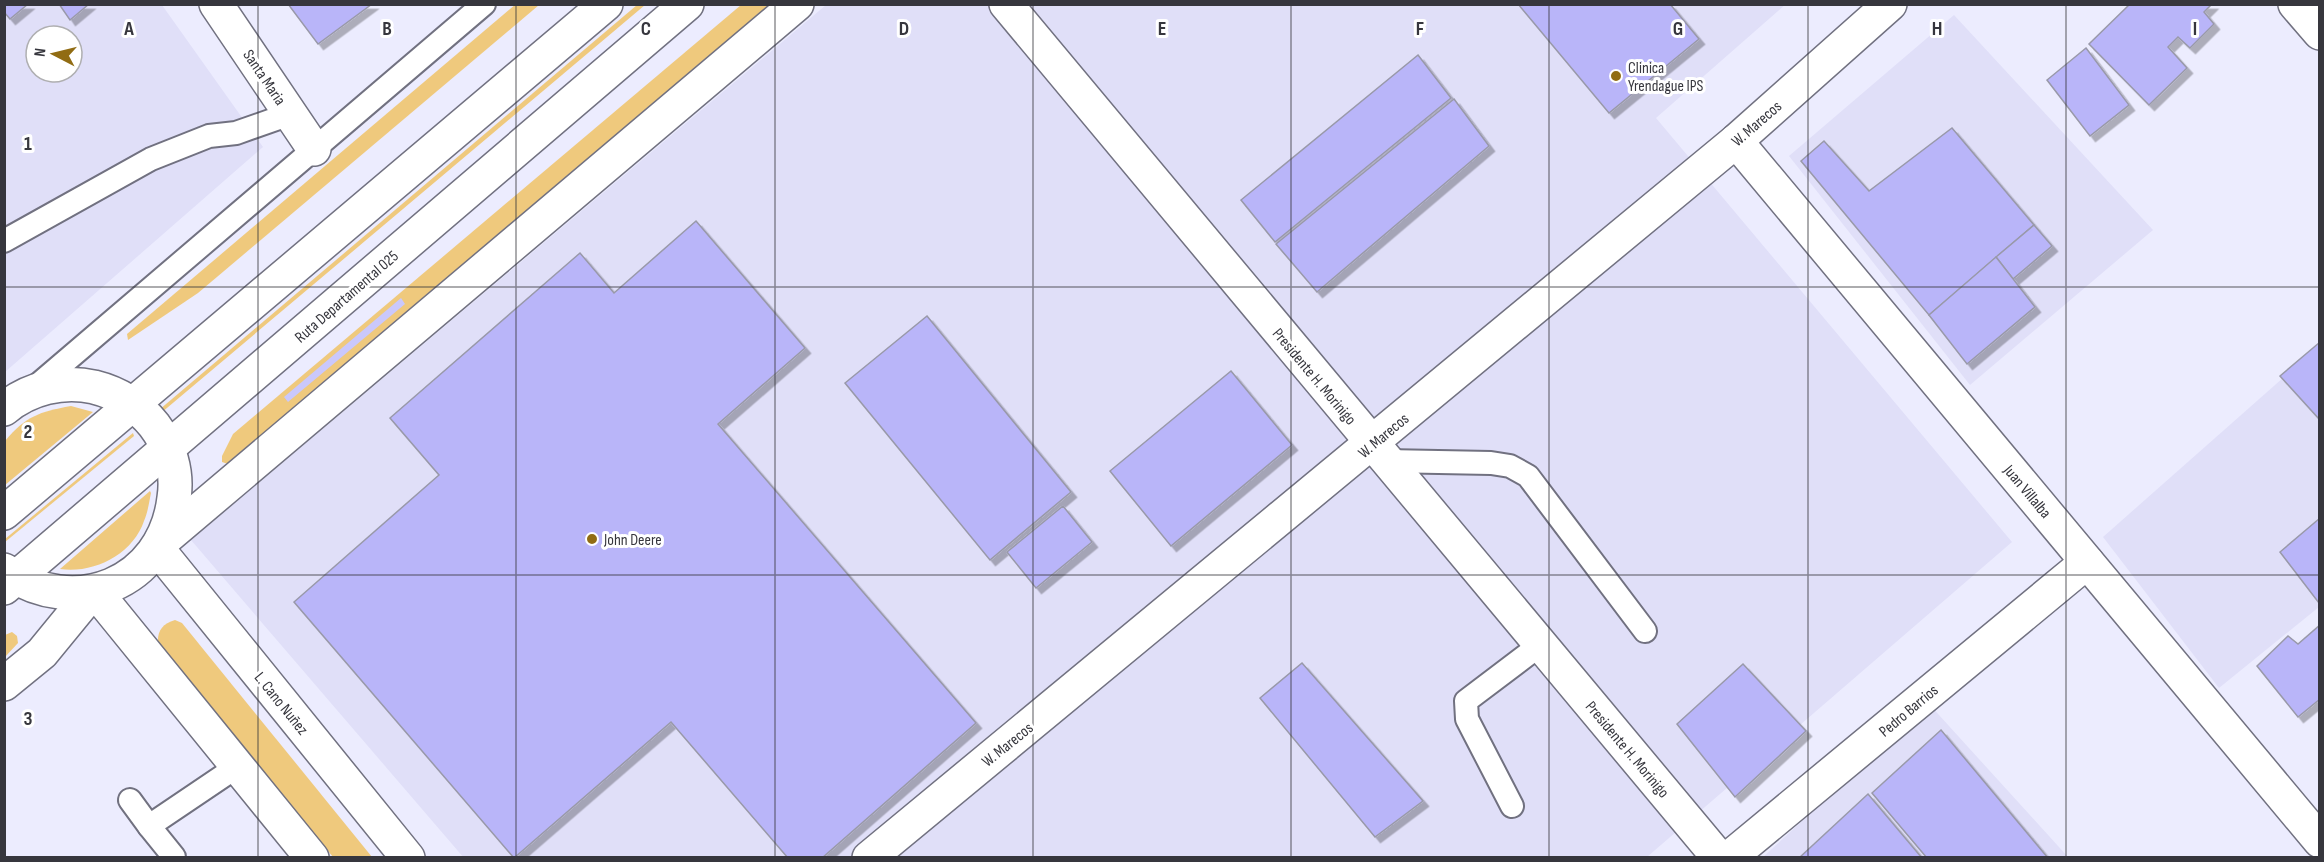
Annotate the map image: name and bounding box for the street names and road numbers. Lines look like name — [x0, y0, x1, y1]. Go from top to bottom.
street label: Santa Maria — [238, 46, 289, 109]
street label: W. Marecos — [1728, 97, 1786, 151]
street label: Ruta Departamental 025 — [291, 247, 403, 347]
street label: Presidente H. Morinigo — [1268, 325, 1360, 429]
street label: W. Marecos — [1355, 409, 1413, 463]
street label: Juan Villalba — [1998, 461, 2055, 522]
street label: L. Cano Nuñez — [250, 669, 312, 739]
street label: Pedro Barrios — [1876, 681, 1943, 741]
street label: Presidente H. Morinigo — [1581, 698, 1673, 802]
street label: W. Marecos — [979, 719, 1038, 772]

